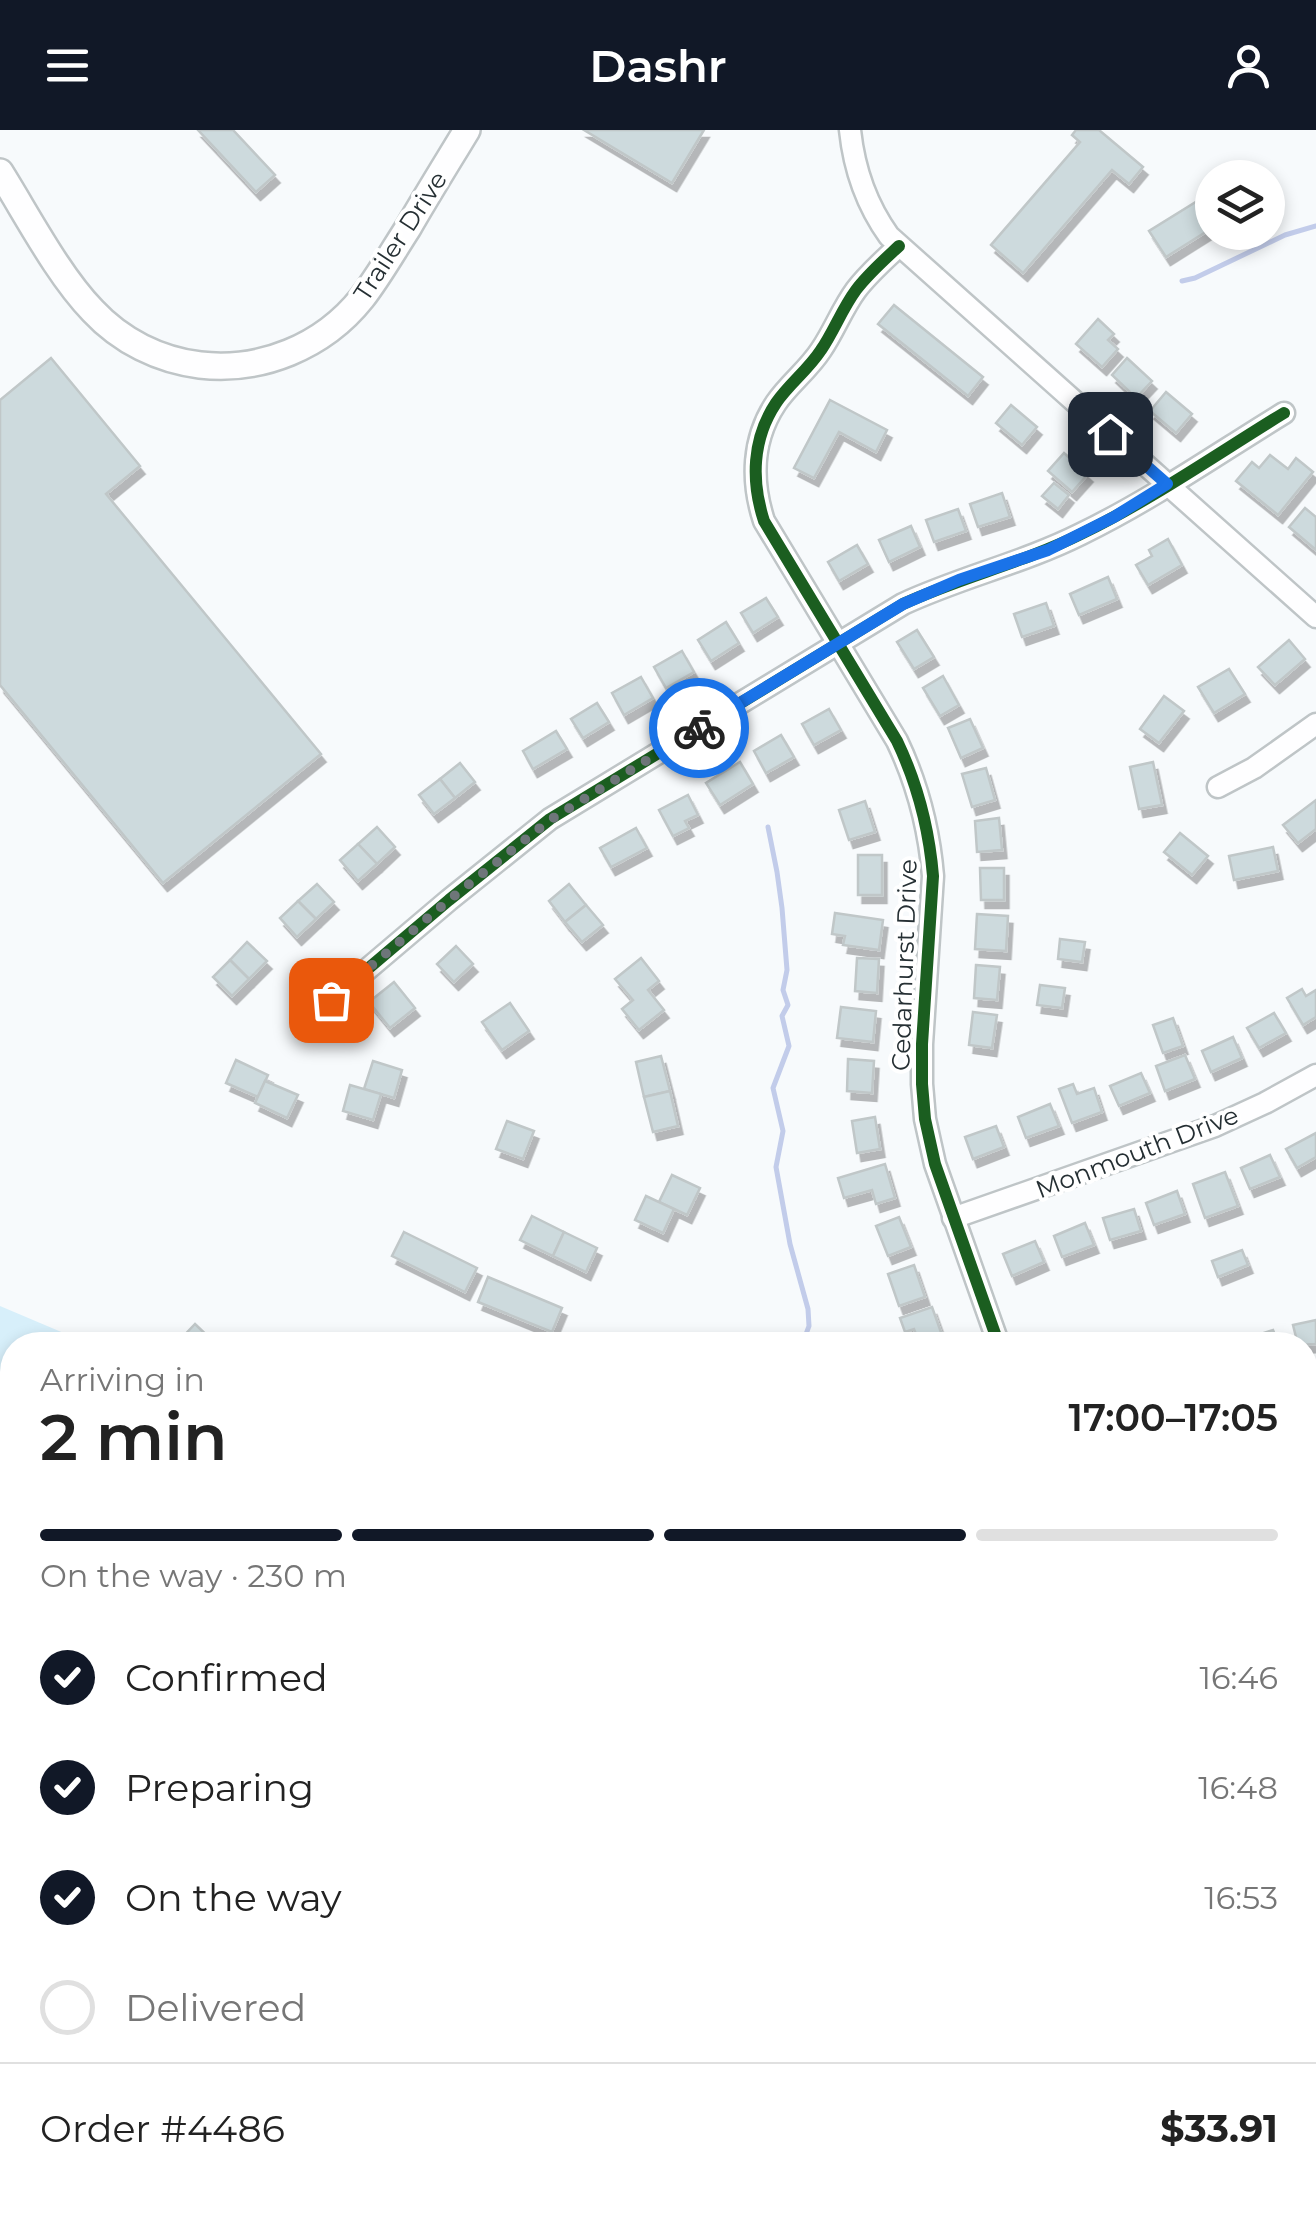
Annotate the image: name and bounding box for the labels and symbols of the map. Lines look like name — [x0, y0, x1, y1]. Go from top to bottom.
street label: Trailer Drive — [347, 166, 453, 306]
pin — [1068, 392, 1153, 477]
courier — [649, 678, 749, 778]
street label: Cedarhurst Drive — [885, 859, 923, 1071]
pin — [289, 958, 374, 1043]
street label: Monmouth Drive — [1031, 1100, 1243, 1204]

